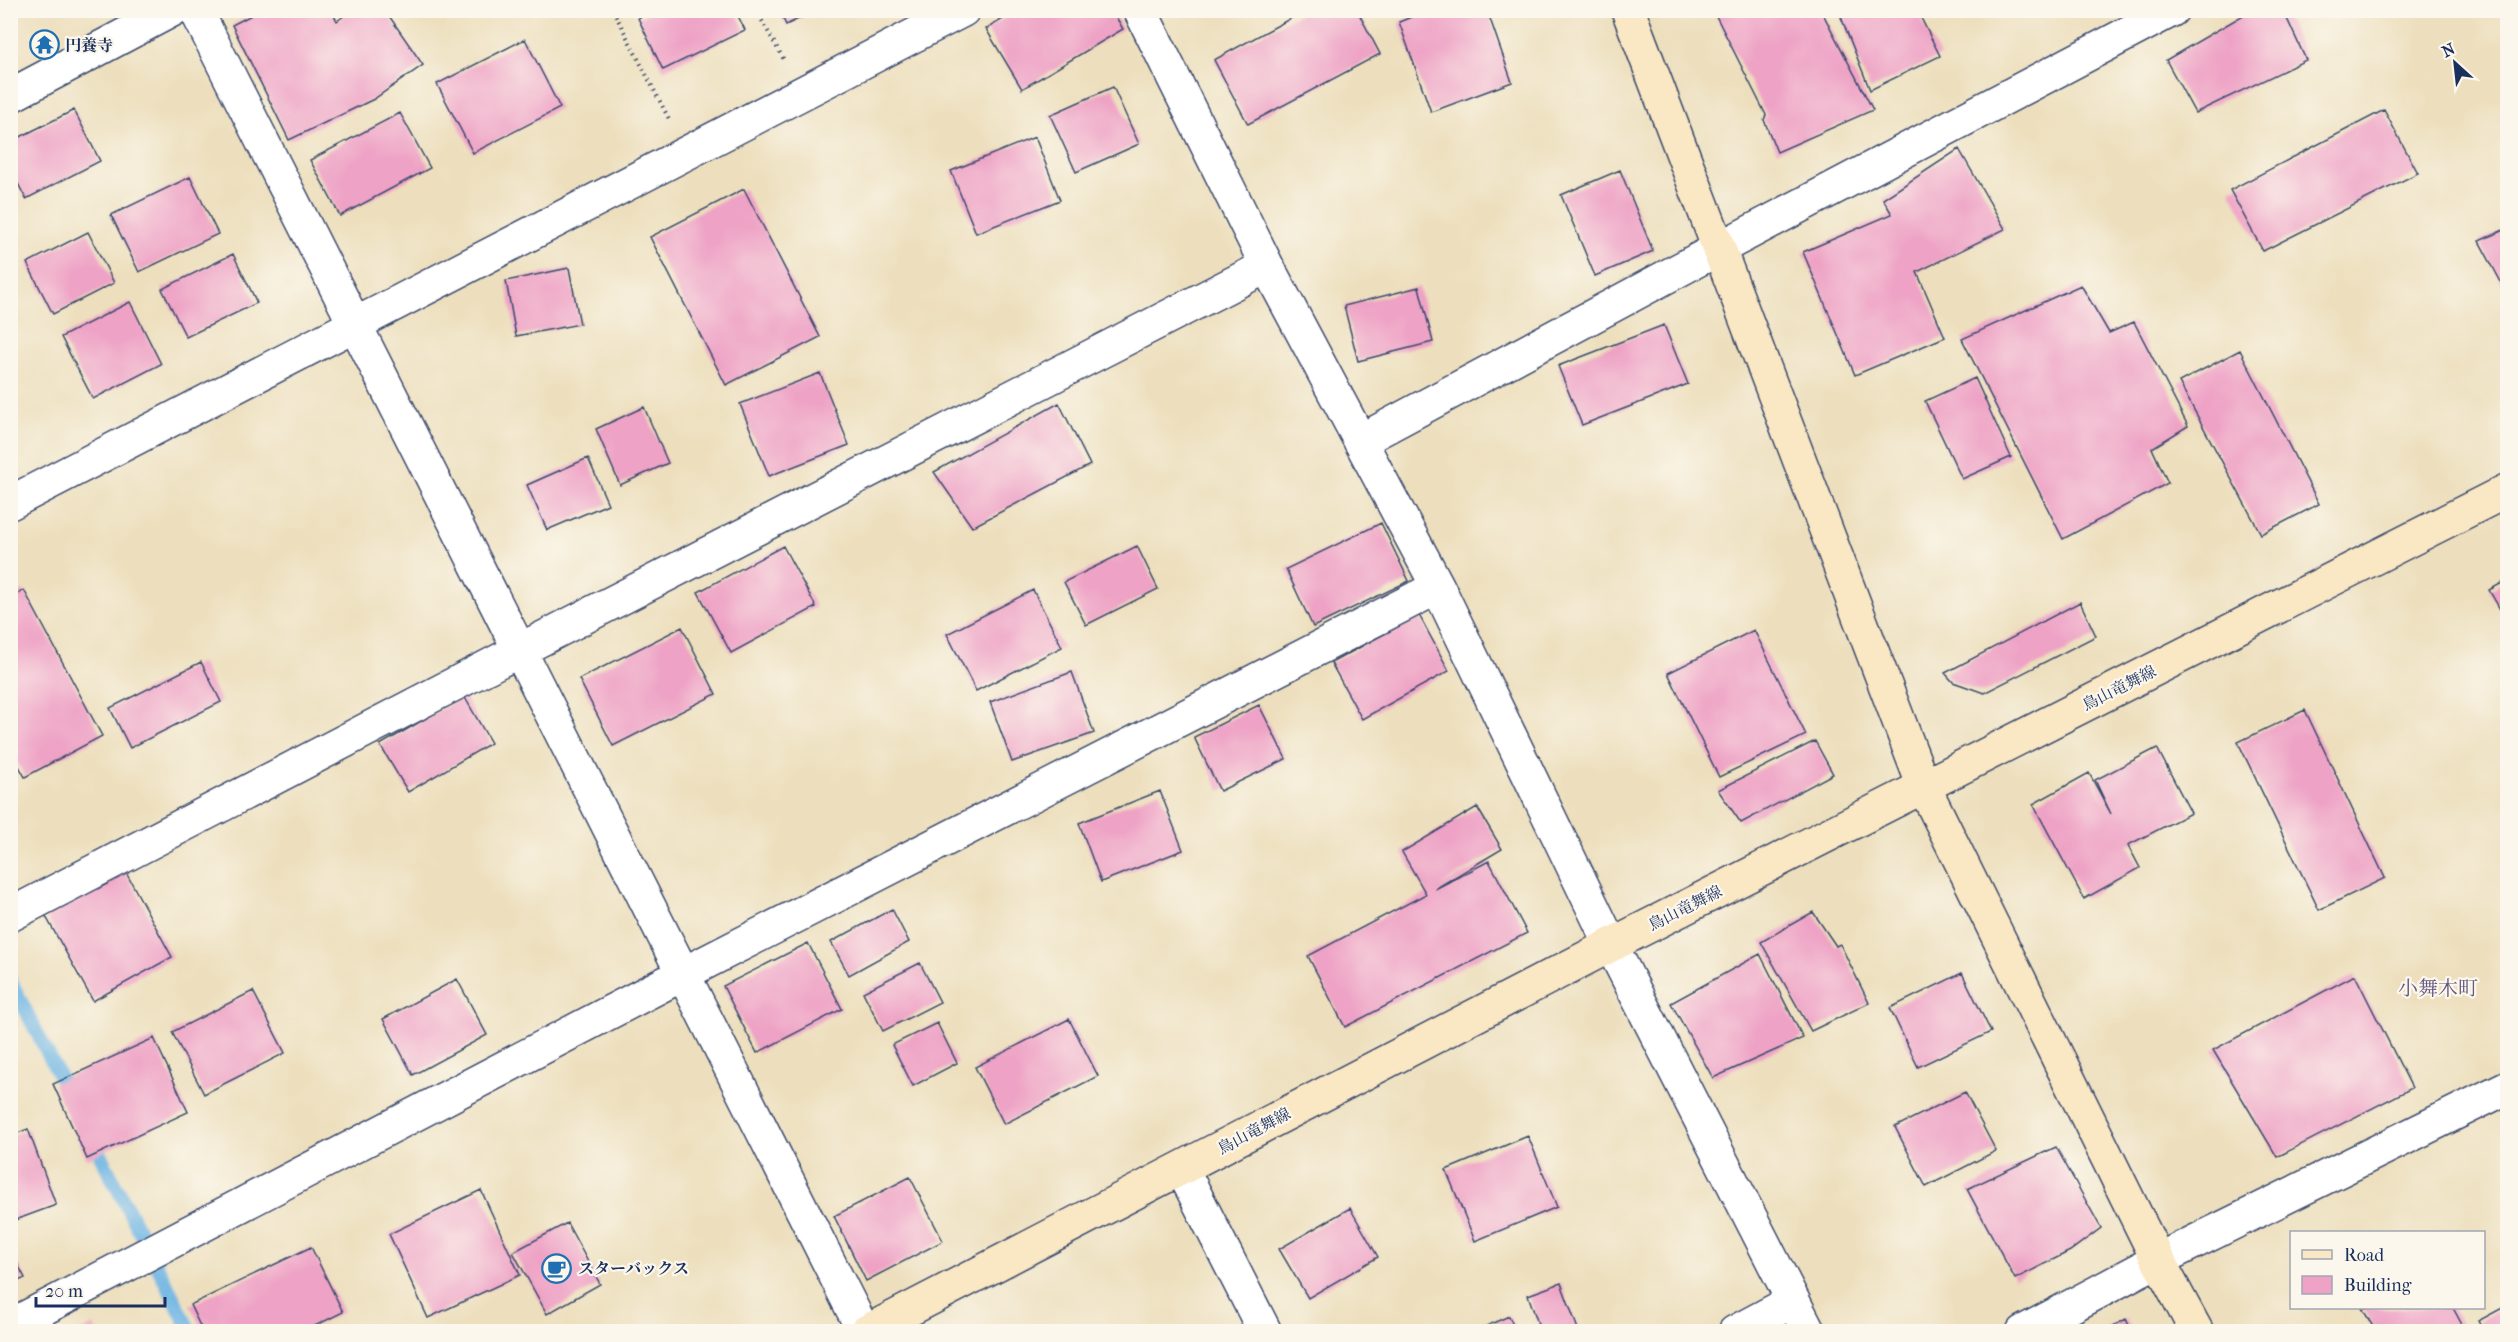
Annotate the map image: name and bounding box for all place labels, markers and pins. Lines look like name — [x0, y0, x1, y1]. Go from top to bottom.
temple icon: 円養寺 — [28, 29, 60, 61]
place label: 円養寺 — [65, 36, 113, 55]
cafe icon: スターバックス — [541, 1252, 573, 1284]
place label: スターバックス — [578, 1259, 689, 1278]

